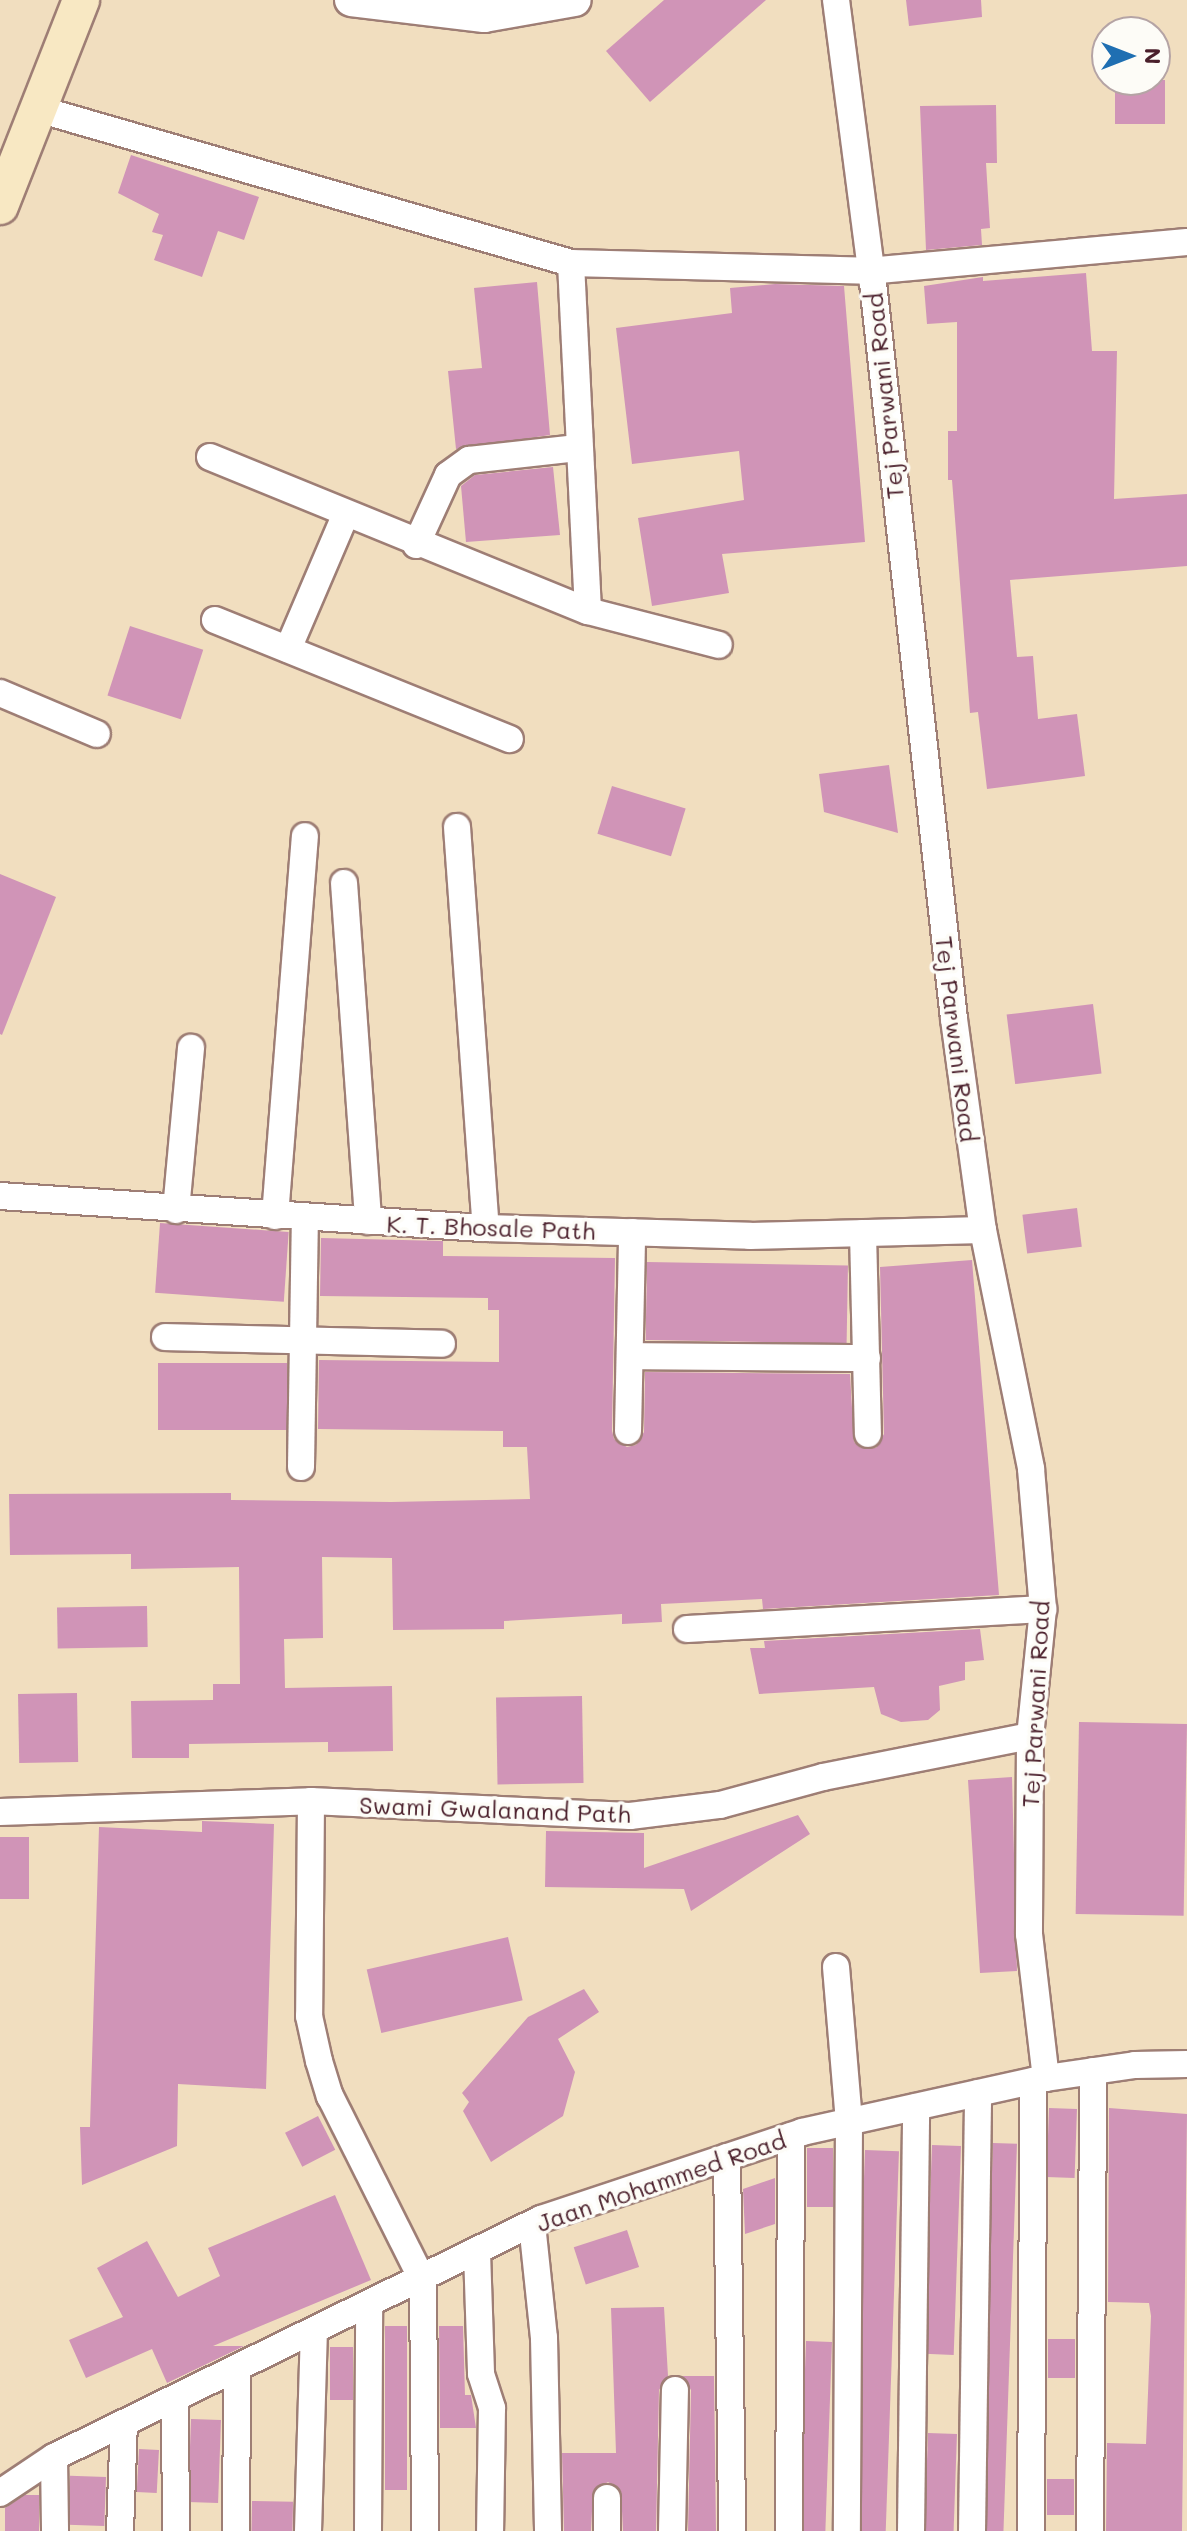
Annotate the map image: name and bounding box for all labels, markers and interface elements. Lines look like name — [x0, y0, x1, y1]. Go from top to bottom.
north arrow — [1091, 16, 1171, 96]
text: N — [1139, 48, 1168, 64]
street label: Tej Parwani Road — [859, 291, 909, 501]
street label: Tej Parwani Road — [930, 934, 984, 1144]
street label: K. T. Bhosale Path — [386, 1209, 596, 1245]
street label: Tej Parwani Road — [1015, 1600, 1055, 1808]
street label: Swami Gwalanand Path — [359, 1790, 631, 1828]
street label: Jaan Mohammed Road — [533, 2125, 789, 2237]

